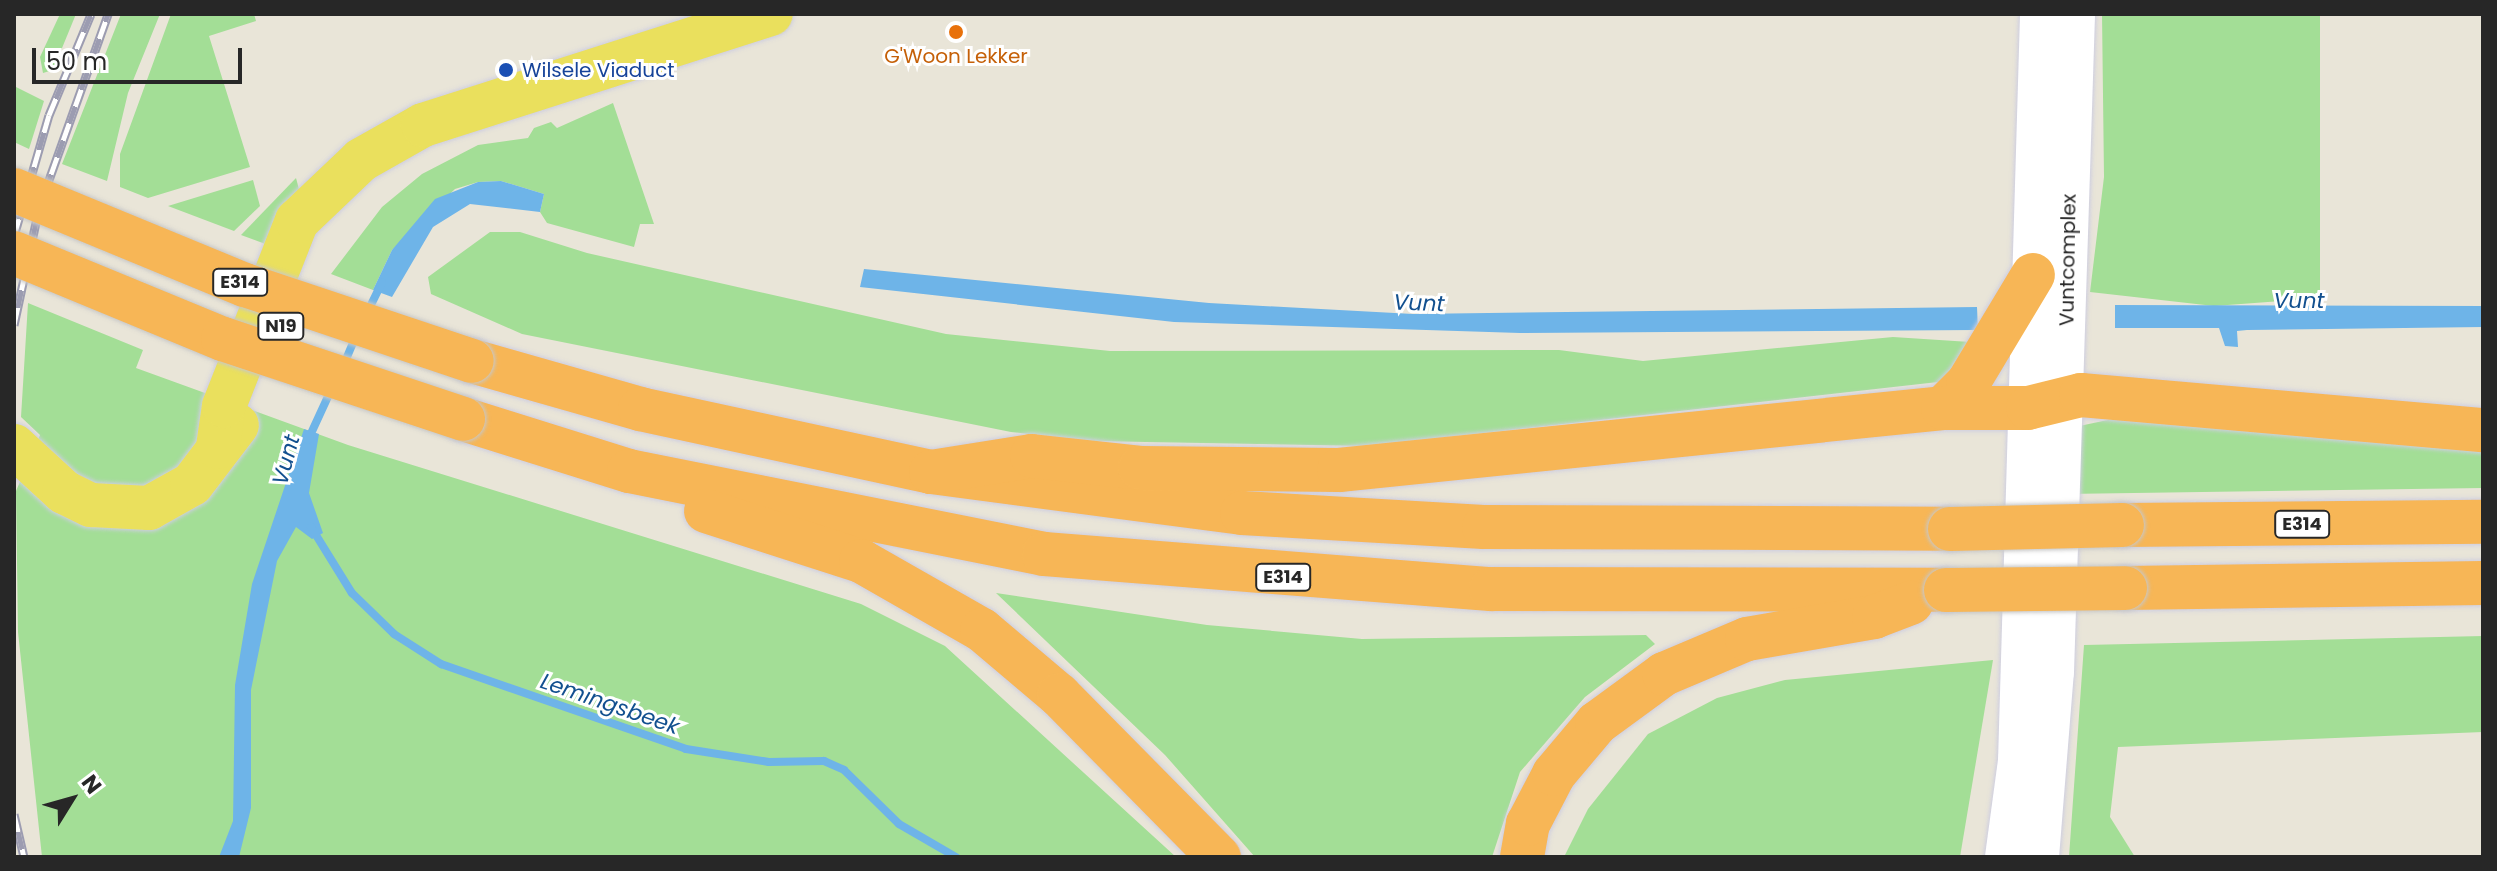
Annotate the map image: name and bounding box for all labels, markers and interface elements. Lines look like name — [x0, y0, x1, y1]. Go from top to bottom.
marker: G'Woon Lekker — [947, 23, 965, 41]
scale bar — [36, 32, 246, 82]
place label: G'Woon Lekker — [884, 44, 1028, 68]
text: 50 m — [46, 45, 107, 78]
place label: Wilsele Viaduct — [522, 58, 675, 82]
marker: Wilsele Viaduct — [497, 61, 515, 79]
street label: Vuntcomplex — [2055, 194, 2081, 326]
road number: E314 — [212, 268, 268, 296]
water label: Vunt — [2273, 288, 2325, 314]
water label: Vunt — [1393, 289, 1445, 317]
road number: N19 — [257, 312, 305, 340]
water label: Vunt — [267, 432, 305, 488]
road number: E314 — [2274, 510, 2330, 538]
road number: E314 — [1255, 563, 1311, 591]
water label: Lemingsbeek — [537, 668, 683, 740]
north arrow — [32, 759, 112, 839]
text: N — [74, 768, 109, 800]

